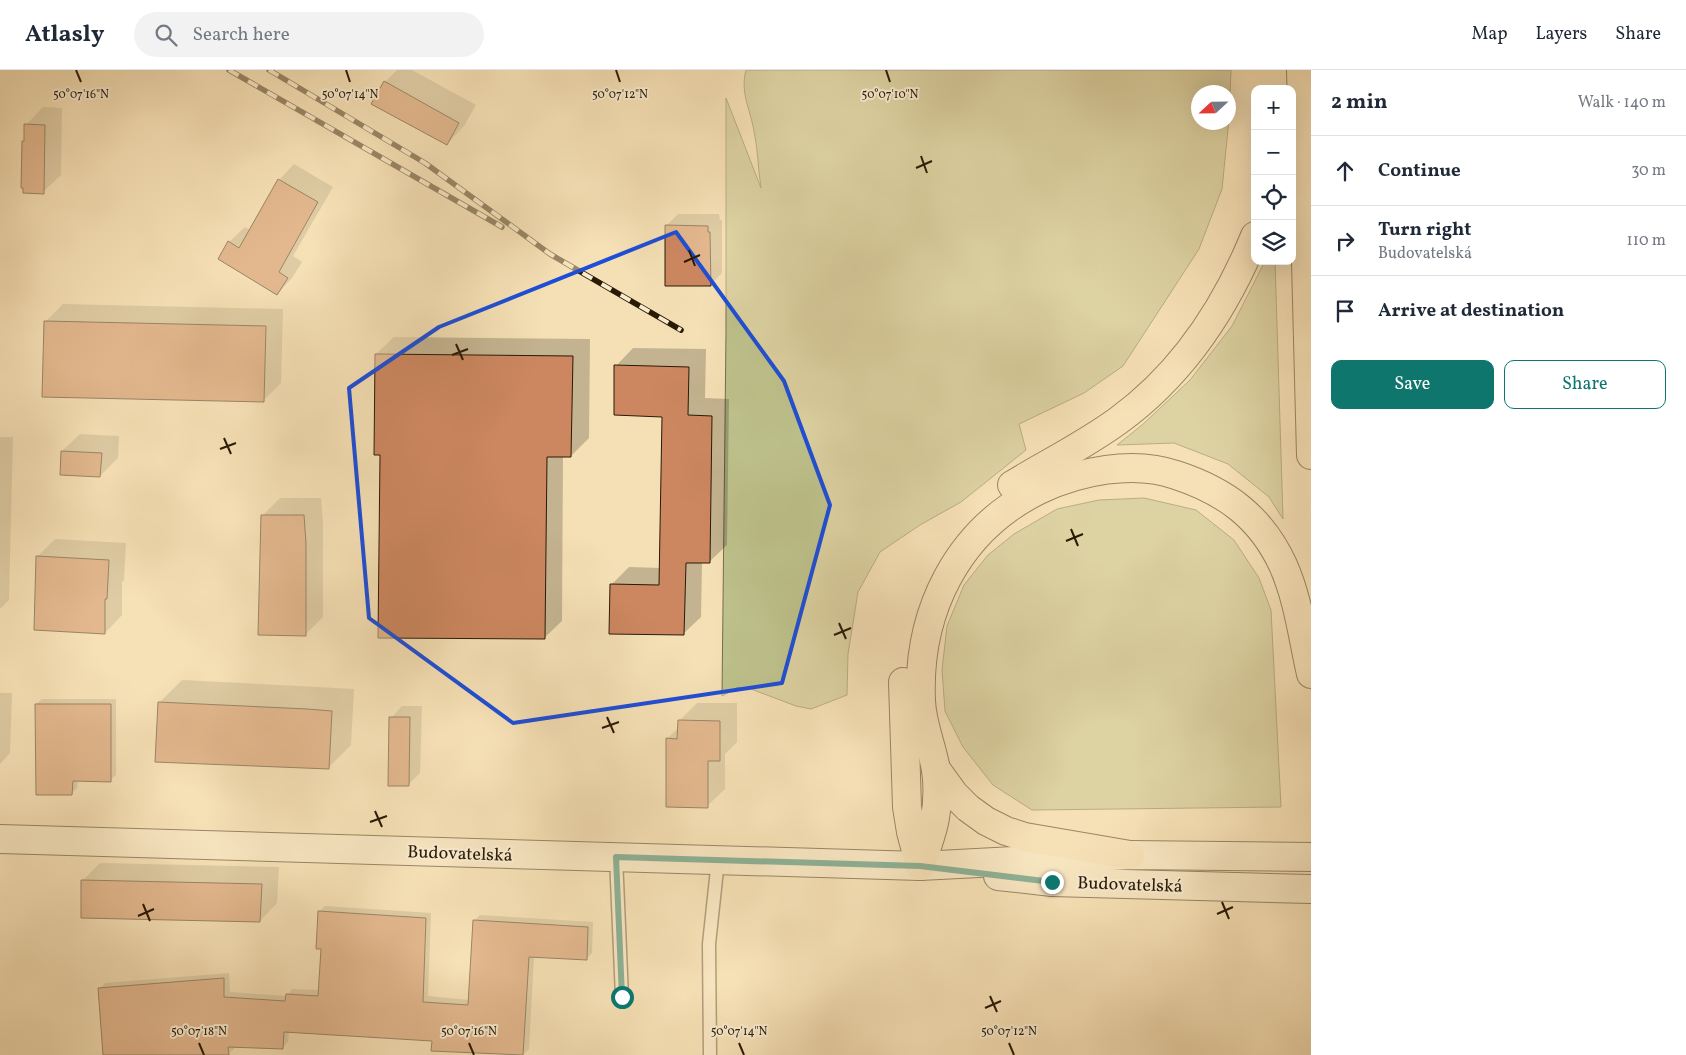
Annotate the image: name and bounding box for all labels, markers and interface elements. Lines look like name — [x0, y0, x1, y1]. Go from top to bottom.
search box — [134, 12, 484, 57]
text: Atlasly — [25, 18, 104, 52]
icon: search — [152, 21, 180, 49]
text: Search here — [192, 22, 290, 48]
text: Map — [1471, 22, 1507, 47]
text: Layers — [1535, 22, 1587, 47]
text: Share — [1615, 22, 1661, 47]
north arrow — [1191, 85, 1236, 130]
map controls — [1251, 85, 1296, 265]
button: + — [1251, 85, 1296, 130]
text: 50°07'16"N — [53, 87, 109, 103]
text: 50°07'14"N — [322, 87, 378, 103]
text: 50°07'12"N — [592, 87, 648, 103]
text: 50°07'10"N — [862, 87, 918, 103]
text: 2 min — [1331, 88, 1388, 117]
text: Walk · 140 m — [1578, 92, 1666, 114]
button: − — [1251, 130, 1296, 175]
icon: ahead — [1331, 157, 1359, 185]
text: Continue — [1378, 158, 1461, 184]
text: 30 m — [1631, 160, 1666, 182]
button: locate — [1251, 175, 1296, 220]
text: Turn right — [1378, 217, 1471, 243]
button: layers — [1251, 220, 1296, 265]
icon: right — [1331, 227, 1359, 255]
text: 110 m — [1627, 230, 1666, 252]
text: Budovatelská — [1378, 243, 1472, 265]
icon: arrive — [1331, 297, 1359, 325]
text: Arrive at destination — [1378, 298, 1564, 324]
button: Save — [1331, 360, 1494, 409]
button: Share — [1504, 360, 1666, 409]
street label: Budovatelská — [407, 840, 513, 869]
route end — [1041, 871, 1064, 894]
street label: Budovatelská — [1077, 871, 1183, 900]
route start — [611, 986, 634, 1009]
text: 50°07'18"N — [171, 1024, 227, 1040]
text: 50°07'16"N — [441, 1024, 497, 1040]
text: 50°07'14"N — [711, 1024, 767, 1040]
text: 50°07'12"N — [981, 1024, 1037, 1040]

